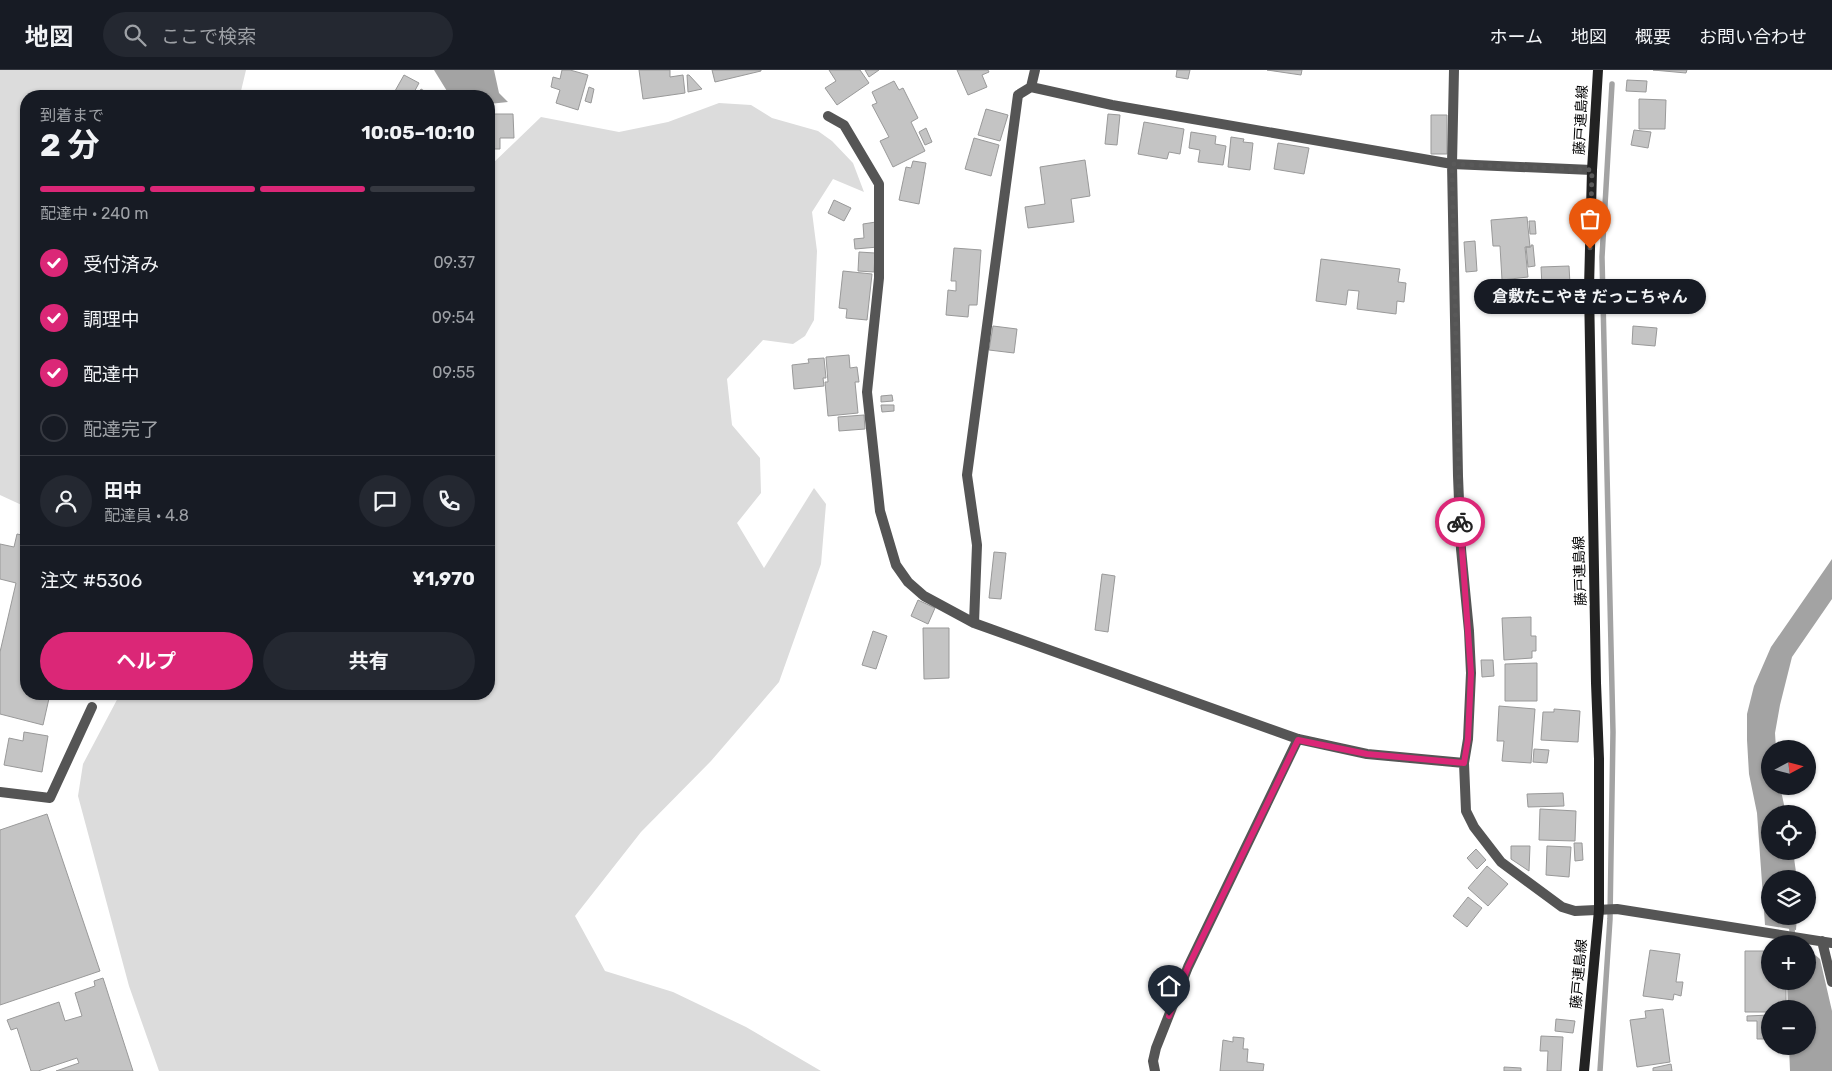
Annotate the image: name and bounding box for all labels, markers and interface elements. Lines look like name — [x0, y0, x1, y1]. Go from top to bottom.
search box — [103, 12, 453, 57]
icon: search — [121, 21, 149, 49]
text: 地図 — [25, 23, 73, 51]
text: ここで検索 — [161, 25, 256, 48]
text: ホーム — [1490, 26, 1543, 48]
text: 地図 — [1571, 26, 1607, 48]
text: 概要 — [1635, 26, 1671, 48]
text: お問い合わせ — [1699, 26, 1807, 48]
street label: 藤戸連島線 — [1571, 85, 1591, 155]
text: 到着まで — [40, 106, 104, 125]
text: 10:05–10:10 — [361, 121, 475, 144]
text: 2 分 — [40, 126, 100, 164]
pin — [1569, 198, 1611, 249]
text: 配達中 · 240 m — [40, 204, 149, 223]
icon: bag — [1576, 205, 1604, 233]
icon: check — [40, 249, 68, 277]
text: 受付済み — [83, 253, 159, 276]
text: 09:37 — [433, 253, 475, 272]
callout: 倉敷たこやき だっこちゃん — [1474, 279, 1706, 314]
text: 倉敷たこやき だっこちゃん — [1492, 287, 1688, 306]
icon: check — [40, 304, 68, 332]
text: 調理中 — [83, 308, 140, 331]
text: 09:54 — [432, 308, 475, 327]
icon: check — [40, 359, 68, 387]
text: 配達中 — [83, 363, 140, 386]
text: 09:55 — [432, 363, 475, 382]
text: 配達完了 — [83, 418, 159, 441]
button: person — [40, 475, 92, 527]
button: chat — [359, 475, 411, 527]
button: phone — [423, 475, 475, 527]
text: 田中 — [104, 479, 142, 502]
courier — [1435, 497, 1485, 547]
text: 配達員 · 4.8 — [104, 506, 189, 525]
icon: bike — [1446, 508, 1474, 536]
street label: 藤戸連島線 — [1570, 536, 1590, 606]
text: ¥1,970 — [412, 567, 475, 590]
text: 注文 #5306 — [40, 569, 142, 592]
button: ヘルプ — [40, 632, 253, 690]
button: 共有 — [263, 632, 475, 690]
north arrow — [1761, 740, 1816, 795]
map controls — [1761, 740, 1816, 1055]
button: locate — [1761, 805, 1816, 860]
button: layers — [1761, 870, 1816, 925]
button: + — [1761, 935, 1816, 990]
street label: 藤戸連島線 — [1567, 938, 1591, 1010]
pin — [1148, 965, 1190, 1016]
icon: home — [1155, 972, 1183, 1000]
button: − — [1761, 1000, 1816, 1055]

